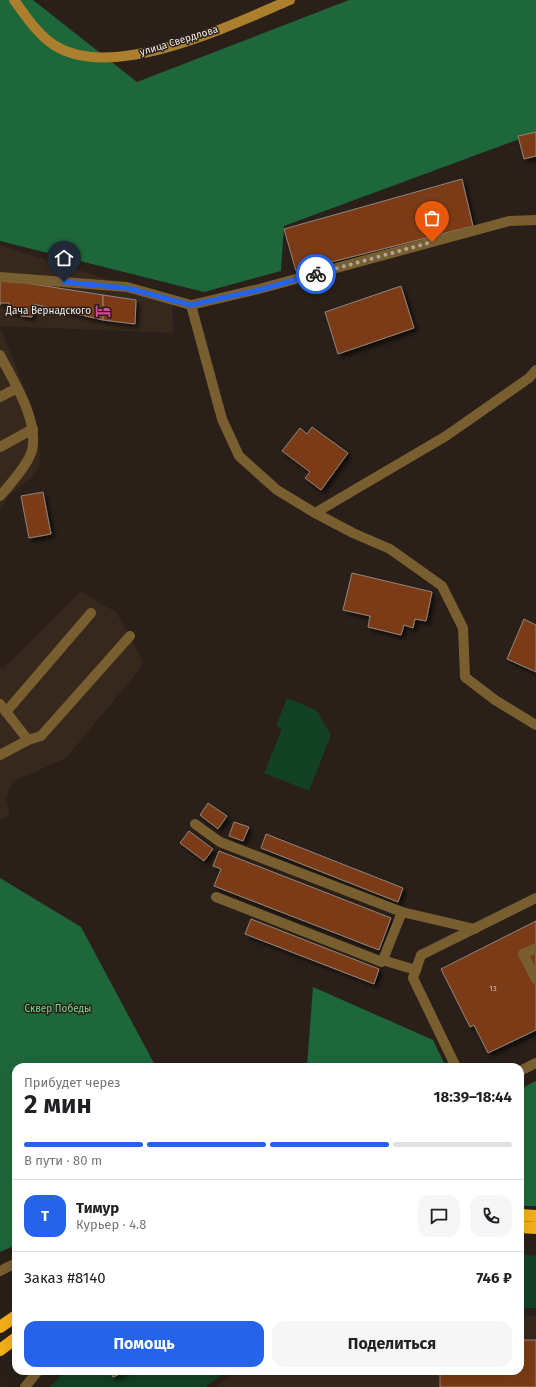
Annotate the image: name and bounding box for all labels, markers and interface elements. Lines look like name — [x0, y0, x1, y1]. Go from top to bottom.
street label: улица Свердлова — [138, 23, 220, 59]
pin — [415, 201, 449, 242]
icon: bag — [421, 207, 443, 229]
pin — [47, 241, 81, 282]
icon: home — [53, 247, 75, 269]
courier — [296, 254, 336, 294]
icon: bike — [305, 263, 327, 285]
hotel icon: Дача Вернадского — [94, 302, 112, 320]
place label: Дача Вернадского — [5, 305, 91, 317]
house number: 13 — [489, 984, 497, 993]
park label: Сквер Победы — [25, 1003, 91, 1015]
text: Прибудет через — [24, 1075, 121, 1090]
text: 18:39–18:44 — [434, 1088, 512, 1106]
text: 2 мин — [24, 1089, 92, 1120]
text: В пути · 80 m — [24, 1153, 102, 1168]
button: chat — [418, 1195, 460, 1237]
button: phone — [470, 1195, 512, 1237]
text: Тимур — [76, 1199, 119, 1217]
text: Т — [41, 1207, 49, 1225]
text: Курьер · 4.8 — [76, 1217, 146, 1232]
text: Заказ #8140 — [24, 1269, 106, 1287]
text: 746 ₽ — [476, 1269, 512, 1287]
button: Помощь — [24, 1321, 264, 1367]
button: Поделиться — [272, 1321, 512, 1367]

